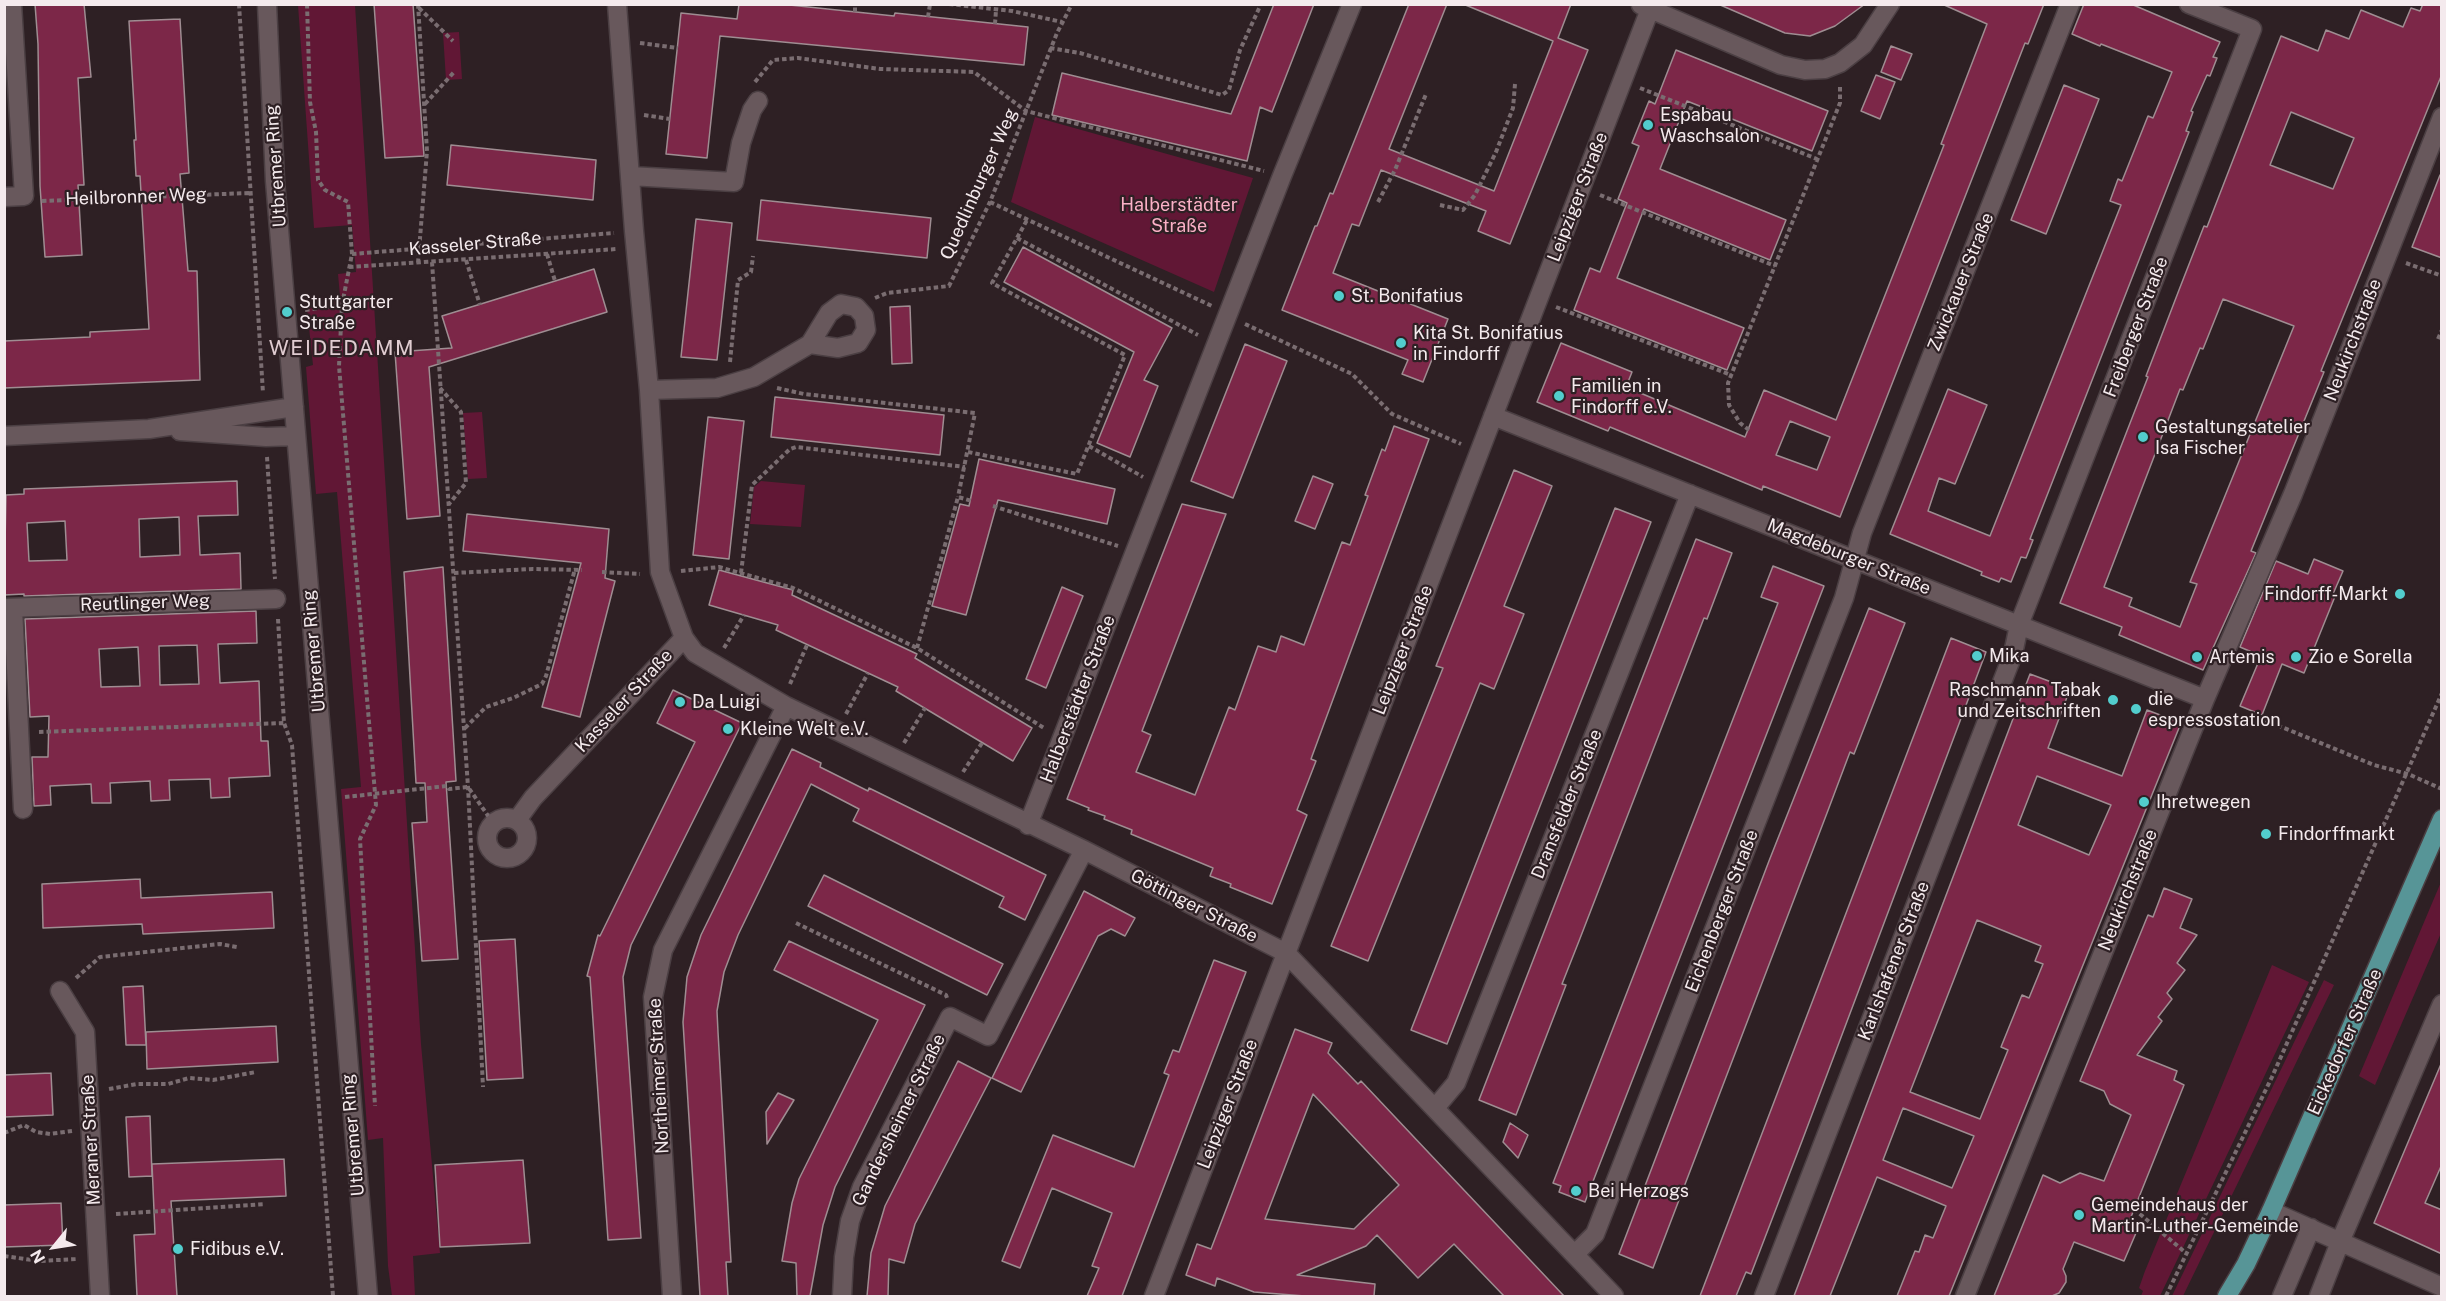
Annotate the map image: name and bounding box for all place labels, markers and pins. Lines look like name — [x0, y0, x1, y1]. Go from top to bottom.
place label: Espabau Waschsalon — [1660, 104, 1760, 146]
marker: Espabau Waschsalon — [1641, 118, 1655, 132]
place label: St. Bonifatius — [1351, 285, 1463, 307]
marker: St. Bonifatius — [1332, 289, 1346, 303]
place label: Stuttgarter Straße — [299, 291, 393, 334]
marker: Stuttgarter Straße — [280, 305, 294, 319]
place label: Kita St. Bonifatius in Findorff — [1413, 322, 1563, 364]
marker: Kita St. Bonifatius in Findorff — [1394, 336, 1408, 350]
place label: Familien in Findorff e.V. — [1571, 375, 1672, 418]
marker: Familien in Findorff e.V. — [1552, 389, 1566, 403]
place label: Gestaltungsatelier Isa Fischer — [2155, 416, 2310, 458]
marker: Gestaltungsatelier Isa Fischer — [2136, 430, 2150, 444]
place label: Findorff-Markt — [2264, 583, 2388, 605]
marker: Findorff-Markt — [2393, 587, 2407, 601]
place label: Mika — [1989, 645, 2029, 667]
place label: Artemis — [2209, 646, 2275, 668]
place label: Zio e Sorella — [2308, 646, 2413, 668]
marker: Mika — [1970, 649, 1984, 663]
marker: Artemis — [2190, 650, 2204, 664]
marker: Zio e Sorella — [2289, 650, 2303, 664]
place label: Raschmann Tabak und Zeitschriften — [1949, 679, 2101, 722]
place label: die espressostation — [2148, 688, 2281, 730]
place label: Da Luigi — [692, 691, 760, 713]
marker: Raschmann Tabak und Zeitschriften — [2106, 693, 2120, 707]
marker: Da Luigi — [673, 695, 687, 709]
marker: die espressostation — [2129, 702, 2143, 716]
place label: Kleine Welt e.V. — [740, 718, 868, 740]
marker: Kleine Welt e.V. — [721, 722, 735, 736]
place label: Ihretwegen — [2156, 791, 2251, 813]
marker: Ihretwegen — [2137, 795, 2151, 809]
place label: Findorffmarkt — [2278, 823, 2395, 845]
marker: Findorffmarkt — [2259, 827, 2273, 841]
place label: Bei Herzogs — [1588, 1180, 1689, 1202]
marker: Bei Herzogs — [1569, 1184, 1583, 1198]
place label: Gemeindehaus der Martin-Luther-Gemeinde — [2091, 1194, 2299, 1236]
marker: Gemeindehaus der Martin-Luther-Gemeinde — [2072, 1208, 2086, 1222]
place label: Fidibus e.V. — [190, 1238, 284, 1260]
marker: Fidibus e.V. — [171, 1242, 185, 1256]

